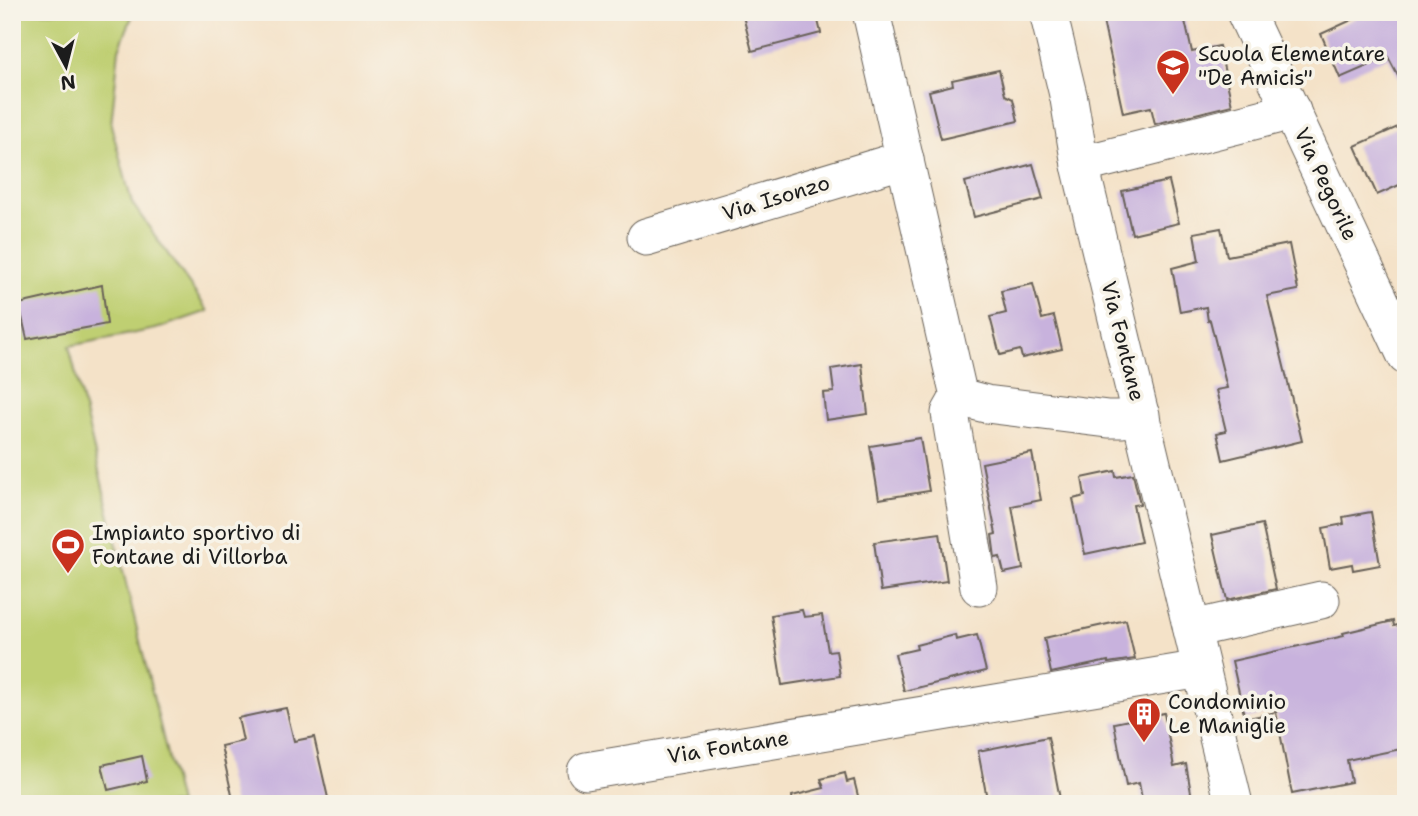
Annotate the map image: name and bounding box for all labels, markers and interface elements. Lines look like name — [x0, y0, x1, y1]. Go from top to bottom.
north arrow — [32, 32, 102, 102]
place label: Scuola Elementare "De Amicis" — [1198, 40, 1385, 92]
school or university icon: Scuola Elementare "De Amicis" — [1154, 47, 1192, 96]
text: N — [59, 69, 77, 96]
street label: Via Pegorile — [1288, 123, 1364, 245]
street label: Via Isonzo — [719, 168, 833, 228]
street label: Via Fontane — [1095, 278, 1151, 404]
place label: Impianto sportivo di Fontane di Villorba — [92, 519, 301, 571]
sports icon: Impianto sportivo di Fontane di Villorba — [49, 526, 87, 575]
place label: Condominio Le Maniglie — [1168, 688, 1286, 740]
building icon: Condominio Le Maniglie — [1125, 695, 1163, 744]
street label: Via Fontane — [665, 724, 791, 770]

